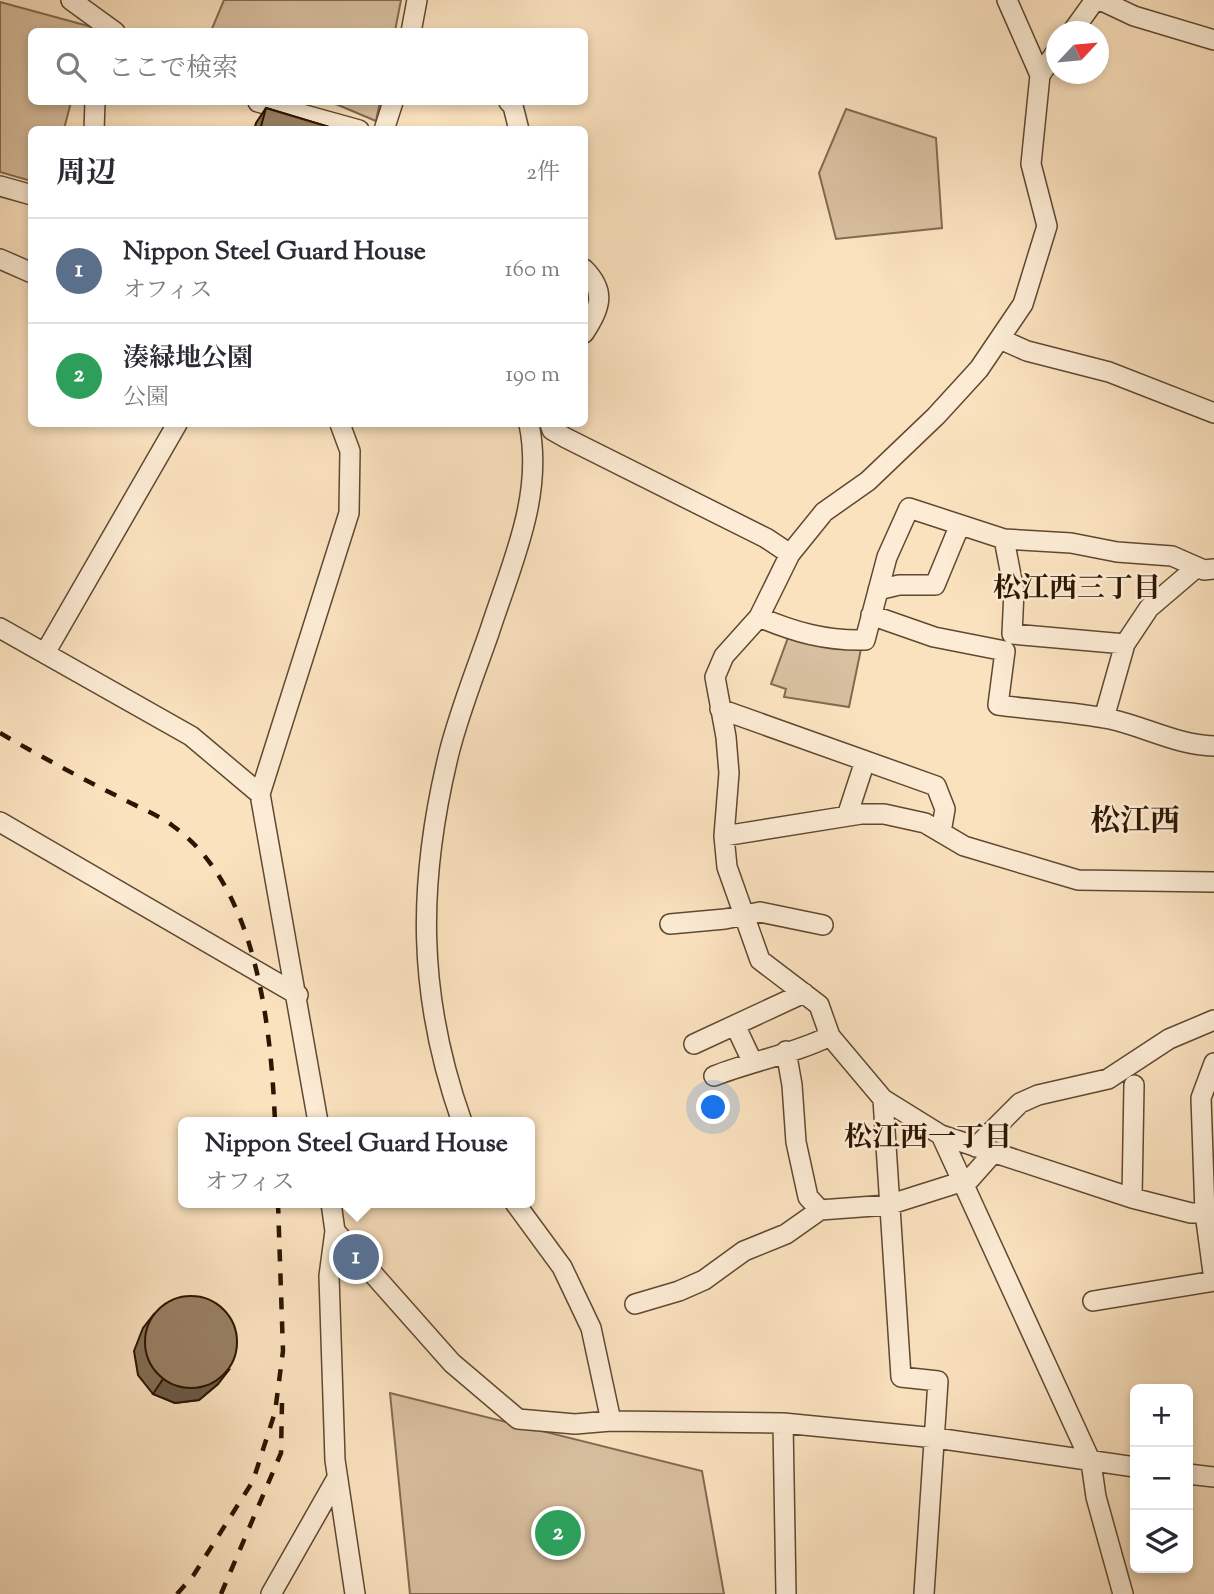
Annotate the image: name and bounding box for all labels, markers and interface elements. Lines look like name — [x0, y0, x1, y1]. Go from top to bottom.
north arrow — [1046, 21, 1109, 84]
search box — [28, 28, 588, 105]
icon: search — [52, 48, 90, 86]
text: ここで検索 — [108, 51, 238, 88]
text: 周辺 — [56, 153, 116, 196]
text: 2件 — [526, 157, 560, 190]
text: Nippon Steel Guard House — [123, 234, 426, 271]
text: 1 — [75, 254, 83, 287]
text: 160 m — [505, 254, 560, 287]
text: オフィス — [123, 275, 212, 308]
text: 湊緑地公園 — [123, 341, 253, 378]
text: 2 — [74, 359, 84, 392]
text: 190 m — [505, 359, 560, 392]
text: 公園 — [123, 382, 169, 415]
district label: 松江西三丁目 — [993, 570, 1161, 610]
district label: 松江西 — [1090, 801, 1180, 844]
your location — [696, 1090, 730, 1124]
popup — [178, 1117, 535, 1208]
district label: 松江西一丁目 — [844, 1119, 1012, 1159]
text: Nippon Steel Guard House — [205, 1126, 508, 1163]
text: オフィス — [205, 1167, 295, 1200]
pin: 1 — [333, 1231, 379, 1283]
map controls — [1130, 1384, 1193, 1573]
button: + — [1130, 1384, 1193, 1447]
button: − — [1130, 1447, 1193, 1510]
pin: 2 — [535, 1507, 581, 1559]
button: layers — [1130, 1510, 1193, 1573]

